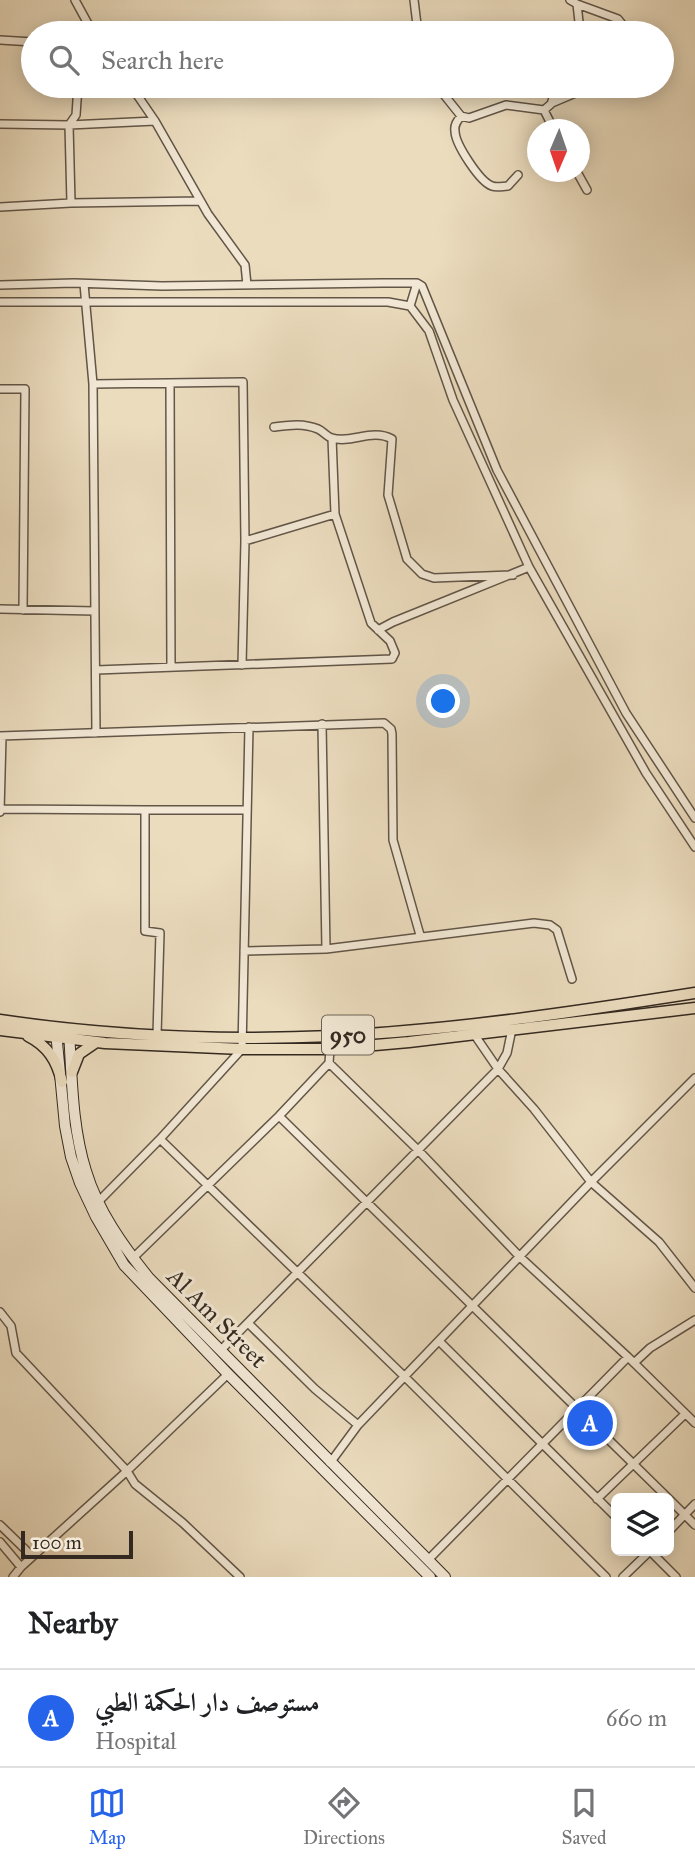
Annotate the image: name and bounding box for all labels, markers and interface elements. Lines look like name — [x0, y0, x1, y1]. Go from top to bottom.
search box — [21, 21, 674, 98]
icon: search — [45, 41, 83, 79]
text: Search here — [101, 44, 224, 76]
north arrow — [527, 119, 590, 182]
your location — [426, 684, 460, 718]
road number: 950 — [322, 1016, 374, 1054]
street label: Al Am Street — [160, 1261, 274, 1375]
pin: A — [567, 1397, 613, 1449]
map controls — [611, 1493, 674, 1556]
button: layers — [611, 1493, 674, 1556]
scale bar — [21, 1528, 133, 1560]
text: 100 m — [32, 1531, 82, 1554]
text: Nearby — [28, 1605, 118, 1641]
text: مستوصف دار الحكمة الطبي — [95, 1686, 320, 1718]
text: A — [43, 1704, 59, 1732]
text: 660 m — [606, 1704, 667, 1732]
text: Hospital — [95, 1727, 177, 1755]
tab: Map — [88, 1784, 126, 1849]
tab: Directions — [303, 1784, 385, 1849]
tab: Saved — [562, 1784, 607, 1849]

